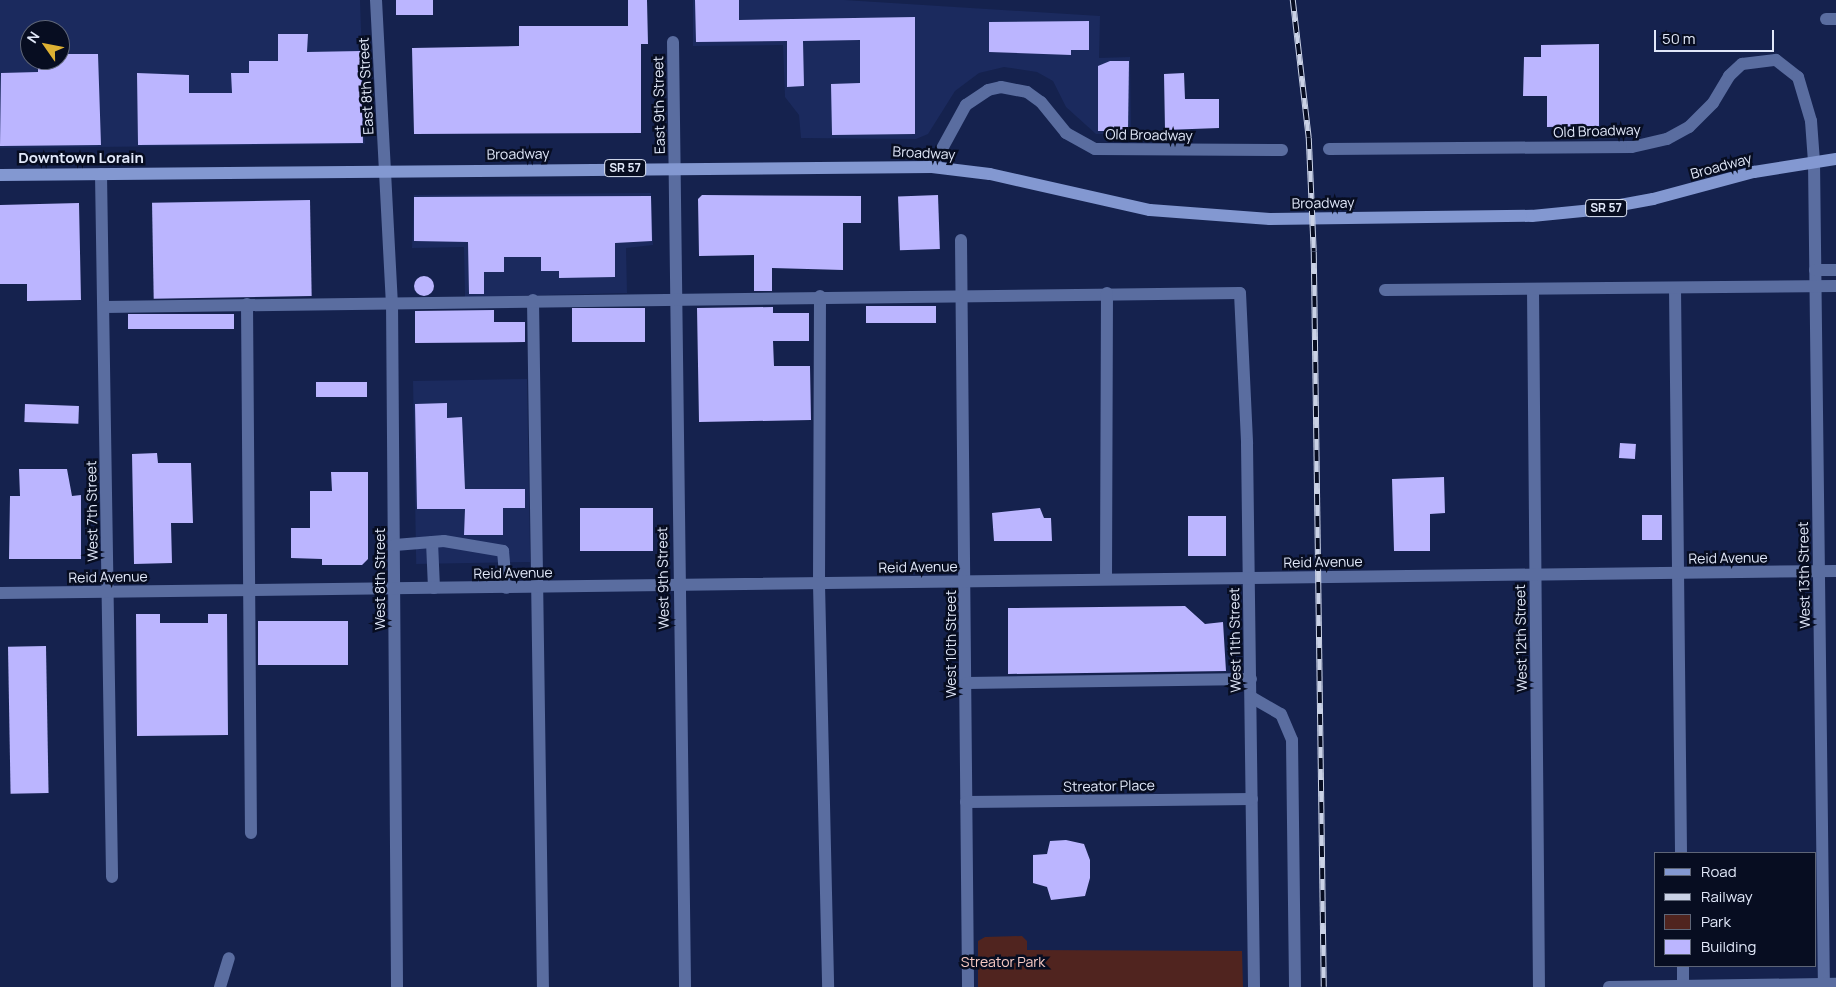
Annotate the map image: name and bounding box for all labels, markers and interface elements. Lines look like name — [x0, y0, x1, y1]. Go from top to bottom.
north arrow — [20, 20, 70, 70]
scale bar — [1656, 20, 1776, 52]
text: N — [22, 28, 44, 46]
text: 50 m — [1662, 28, 1696, 49]
street label: East 8th Street — [355, 37, 377, 135]
street label: East 9th Street — [650, 56, 668, 154]
street label: Old Broadway — [1553, 121, 1641, 141]
street label: Old Broadway — [1105, 126, 1193, 144]
street label: Broadway — [892, 143, 956, 163]
street label: Broadway — [486, 145, 550, 163]
district label: Downtown Lorain — [18, 149, 144, 167]
street label: Broadway — [1688, 150, 1754, 182]
road number: SR 57 — [604, 158, 646, 178]
street label: Broadway — [1291, 194, 1355, 212]
road number: SR 57 — [1585, 198, 1627, 218]
street label: West 7th Street — [83, 460, 101, 562]
street label: West 13th Street — [1795, 521, 1813, 629]
street label: West 9th Street — [654, 526, 672, 630]
street label: West 8th Street — [372, 528, 388, 630]
street label: Reid Avenue — [1688, 549, 1768, 567]
street label: Reid Avenue — [1283, 553, 1363, 571]
street label: Reid Avenue — [878, 558, 958, 576]
street label: Reid Avenue — [473, 564, 553, 582]
street label: Reid Avenue — [68, 568, 148, 586]
street label: West 12th Street — [1512, 584, 1530, 692]
street label: West 11th Street — [1226, 587, 1244, 693]
street label: West 10th Street — [943, 590, 959, 698]
street label: Streator Place — [1063, 777, 1155, 795]
legend — [1654, 852, 1816, 967]
text: Road — [1701, 861, 1737, 882]
text: Railway — [1701, 886, 1753, 907]
text: Park — [1701, 911, 1731, 932]
text: Building — [1701, 936, 1756, 957]
park label: Streator Park — [961, 954, 1045, 970]

